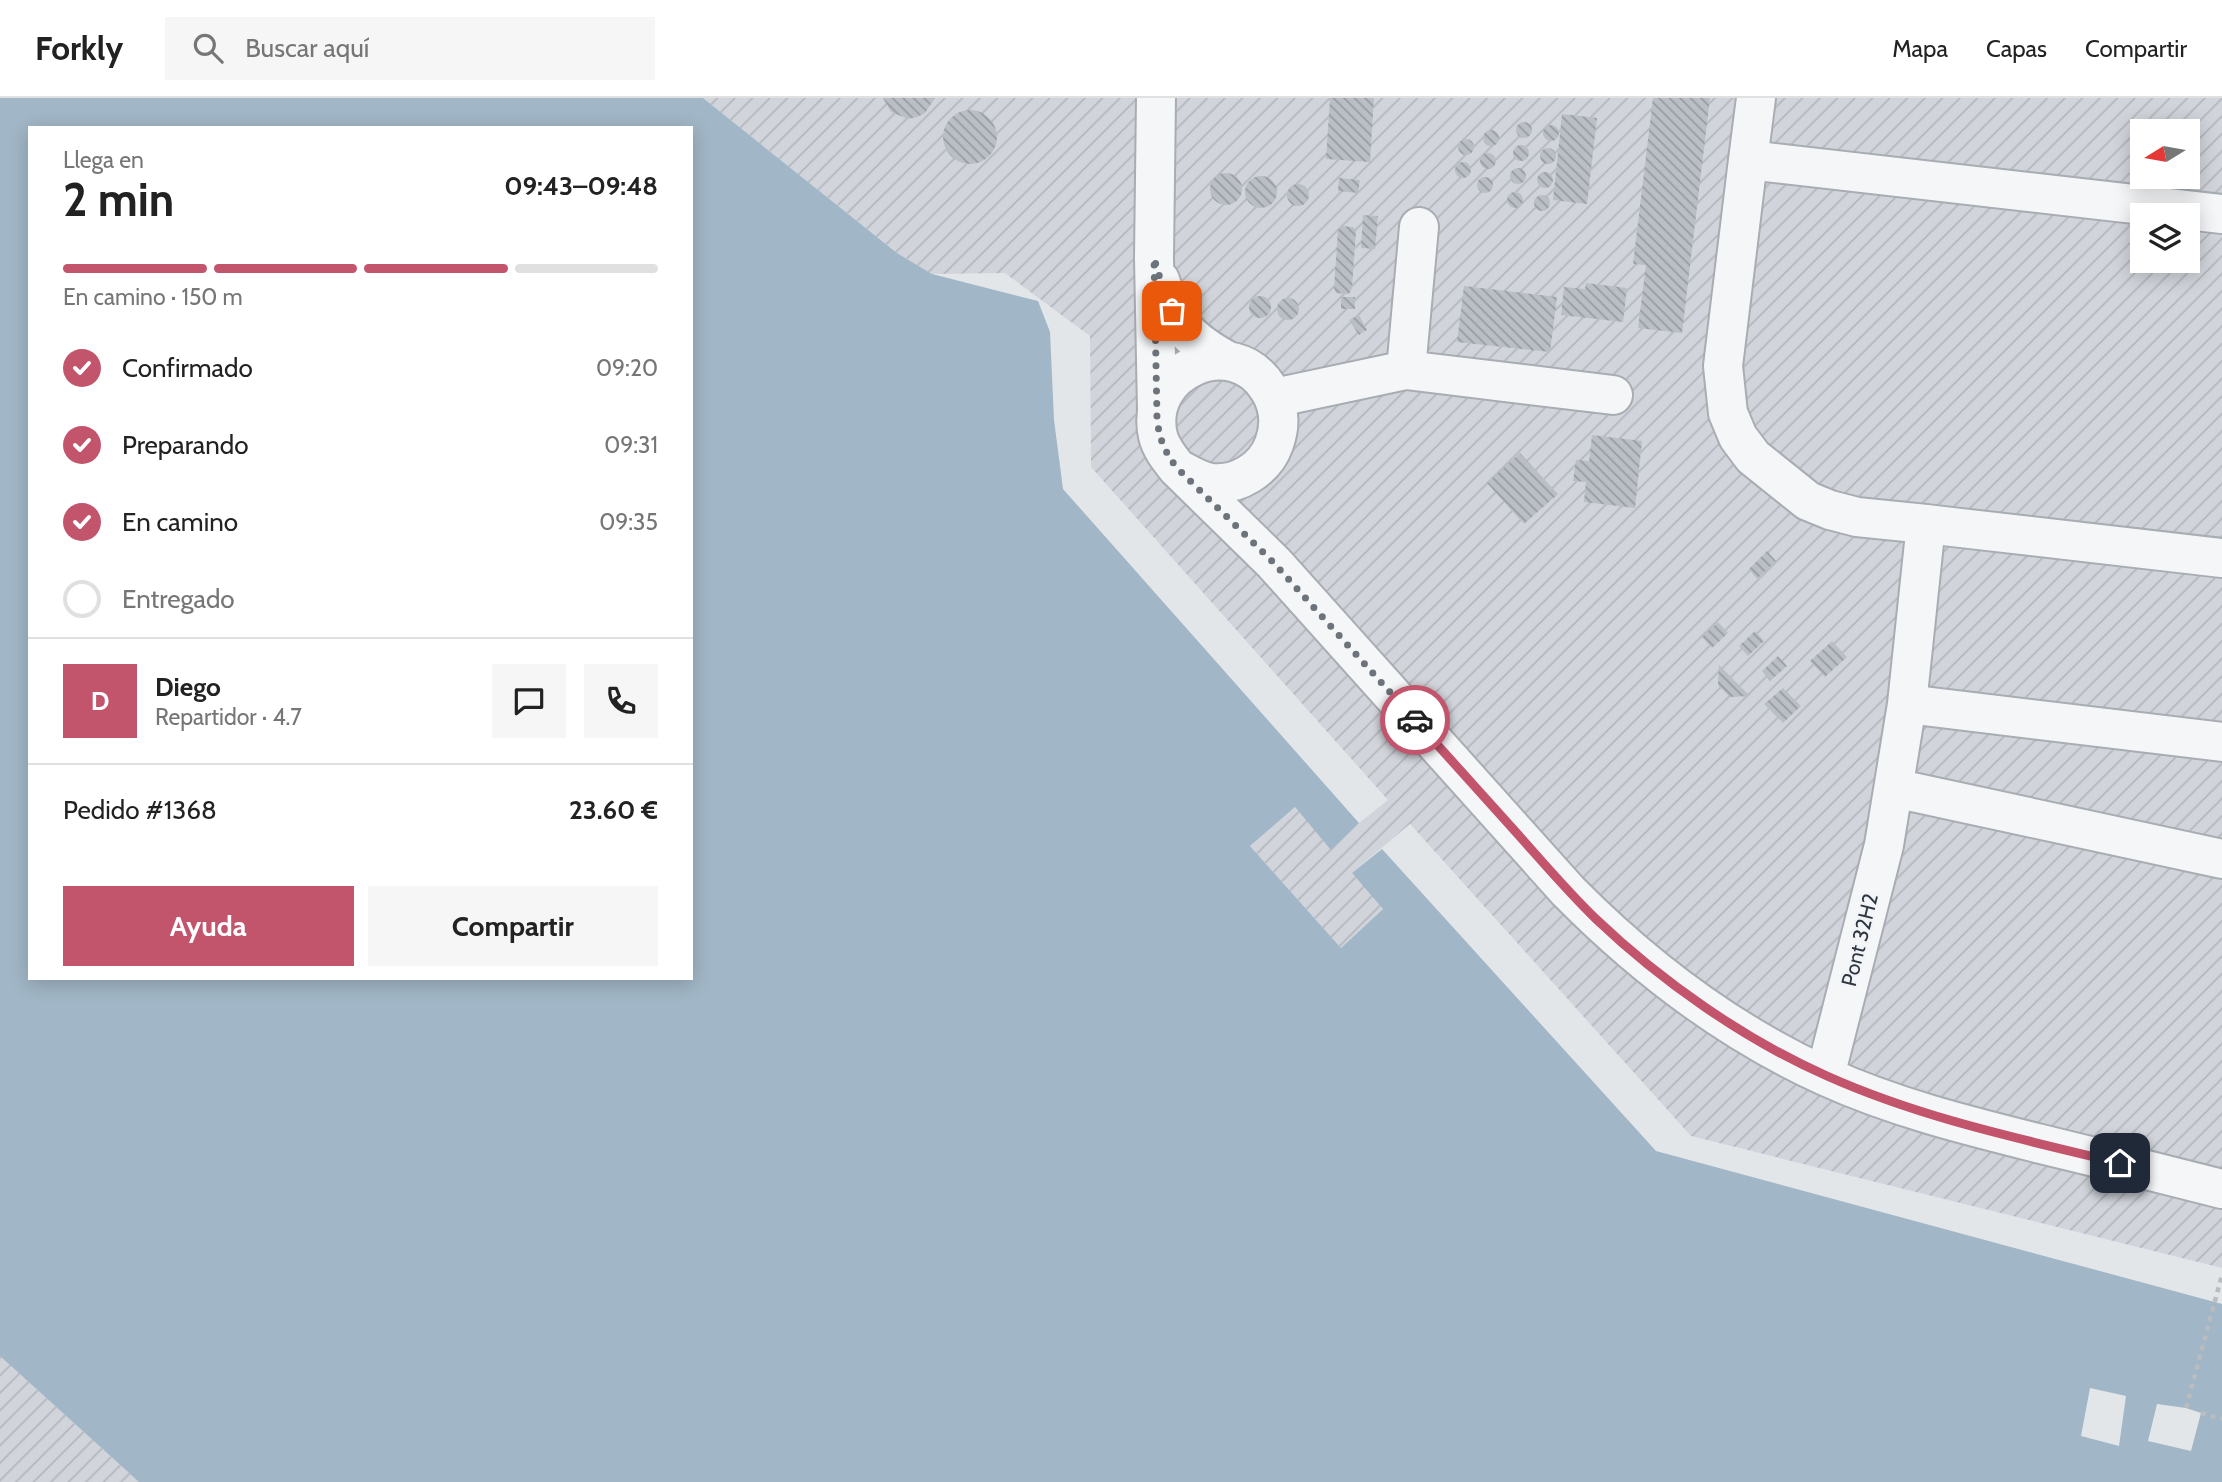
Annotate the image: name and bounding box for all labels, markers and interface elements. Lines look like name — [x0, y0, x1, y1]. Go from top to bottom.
search box — [165, 17, 655, 80]
text: Forkly — [35, 28, 123, 68]
icon: search — [189, 29, 227, 67]
text: Buscar aquí — [245, 32, 369, 64]
text: Mapa — [1892, 34, 1948, 63]
text: Capas — [1986, 34, 2047, 63]
text: Compartir — [2085, 34, 2187, 63]
north arrow — [2130, 119, 2200, 189]
map controls — [2130, 119, 2200, 273]
text: Llega en — [63, 146, 144, 174]
text: 09:43–09:48 — [504, 170, 658, 202]
text: 2 min — [63, 172, 174, 228]
button: layers — [2130, 203, 2200, 273]
pin — [1142, 281, 1202, 341]
text: En camino · 150 m — [63, 283, 243, 311]
icon: bag — [1153, 292, 1191, 330]
icon: check — [63, 349, 101, 387]
text: Confirmado — [122, 352, 253, 384]
text: 09:20 — [596, 354, 658, 382]
icon: check — [63, 426, 101, 464]
text: Preparando — [122, 429, 249, 461]
text: 09:31 — [604, 431, 658, 459]
icon: check — [63, 503, 101, 541]
text: En camino — [122, 506, 238, 538]
text: 09:35 — [599, 508, 658, 536]
text: Entregado — [122, 583, 235, 615]
button: chat — [492, 664, 566, 738]
button: phone — [584, 664, 658, 738]
text: Diego — [155, 671, 221, 703]
text: D — [91, 685, 109, 717]
courier — [1380, 685, 1450, 755]
icon: car — [1396, 701, 1434, 739]
text: Repartidor · 4.7 — [155, 703, 302, 731]
text: Pedido #1368 — [63, 794, 217, 826]
text: 23.60 € — [569, 794, 658, 826]
button: Ayuda — [63, 886, 354, 966]
button: Compartir — [368, 886, 658, 966]
street label: Pont 32H2 — [1836, 891, 1883, 989]
pin — [2090, 1133, 2150, 1193]
icon: home — [2101, 1144, 2139, 1182]

